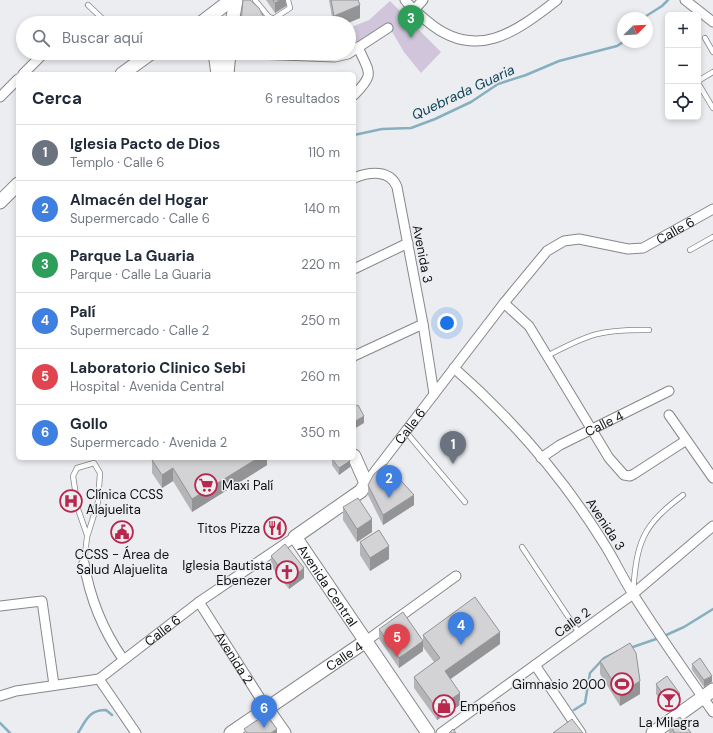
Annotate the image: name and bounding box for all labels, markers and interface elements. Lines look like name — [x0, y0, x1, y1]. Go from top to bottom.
pin: 3 — [398, 5, 424, 38]
north arrow — [617, 12, 653, 48]
map controls — [665, 12, 701, 120]
button: + — [665, 12, 701, 48]
search box — [16, 16, 356, 60]
icon: search — [30, 27, 52, 49]
text: Buscar aquí — [62, 28, 143, 48]
button: − — [665, 48, 701, 84]
water label: Quebrada Guaria — [409, 60, 518, 124]
button: locate — [665, 84, 701, 120]
text: Cerca — [32, 87, 82, 109]
text: 6 resultados — [265, 90, 340, 107]
text: Iglesia Pacto de Dios — [70, 134, 220, 154]
text: 1 — [43, 144, 47, 161]
text: 110 m — [308, 144, 340, 161]
text: Templo · Calle 6 — [70, 154, 165, 171]
text: Almacén del Hogar — [70, 190, 208, 210]
text: 2 — [41, 200, 49, 217]
text: 140 m — [304, 200, 340, 217]
text: Supermercado · Calle 6 — [70, 210, 210, 227]
street label: Calle 6 — [653, 213, 698, 248]
street label: Avenida 3 — [409, 224, 436, 285]
text: Parque La Guaria — [70, 246, 195, 266]
text: 3 — [41, 256, 49, 273]
text: 220 m — [301, 256, 340, 273]
text: Parque · Calle La Guaria — [70, 266, 211, 283]
text: Palí — [70, 302, 96, 322]
text: 4 — [41, 312, 49, 329]
text: 250 m — [301, 312, 340, 329]
your location — [437, 313, 457, 333]
text: Supermercado · Calle 2 — [70, 322, 209, 339]
text: Laboratorio Clinico Sebi — [70, 358, 246, 378]
text: 5 — [41, 368, 49, 385]
text: 260 m — [300, 368, 340, 385]
text: Hospital · Avenida Central — [70, 378, 224, 395]
street label: Calle 6 — [391, 405, 429, 448]
street label: Calle 4 — [582, 407, 626, 440]
text: Gollo — [70, 414, 108, 434]
text: 6 — [41, 424, 49, 441]
text: 350 m — [300, 424, 340, 441]
pin: 1 — [440, 431, 466, 464]
text: Supermercado · Avenida 2 — [70, 434, 227, 451]
pin: 2 — [376, 465, 402, 498]
supermarket icon: Maxi Palí — [193, 472, 219, 498]
place label: Maxi Palí — [222, 477, 273, 494]
place label: Clínica CCSS Alajuelita — [86, 486, 163, 518]
hospital icon: Clínica CCSS Alajuelita — [58, 488, 84, 514]
street label: Avenida 3 — [582, 495, 629, 554]
restaurant icon: Titos Pizza — [262, 515, 288, 541]
public building icon: CCSS - Área de Salud Alajuelita — [109, 519, 135, 545]
place label: Titos Pizza — [197, 520, 260, 537]
street label: Avenida Central — [294, 542, 361, 630]
place label: CCSS - Área de Salud Alajuelita — [75, 545, 169, 578]
place label: Iglesia Bautista Ebenezer — [182, 557, 272, 589]
church icon: Iglesia Bautista Ebenezer — [274, 559, 300, 585]
street label: Calle 2 — [551, 604, 594, 641]
street label: Calle 6 — [141, 611, 184, 650]
pin: 4 — [448, 612, 474, 645]
pin: 5 — [384, 624, 410, 657]
street label: Avenida 2 — [211, 629, 257, 687]
street label: Calle 4 — [323, 638, 366, 675]
sports icon: Gimnasio 2000 — [609, 671, 635, 697]
place label: Gimnasio 2000 — [512, 676, 606, 693]
bar icon: La Milagra — [656, 687, 682, 713]
shop icon: Empeños — [431, 693, 457, 719]
pin: 6 — [251, 695, 277, 728]
place label: Empeños — [460, 698, 516, 715]
place label: La Milagra — [639, 714, 699, 731]

